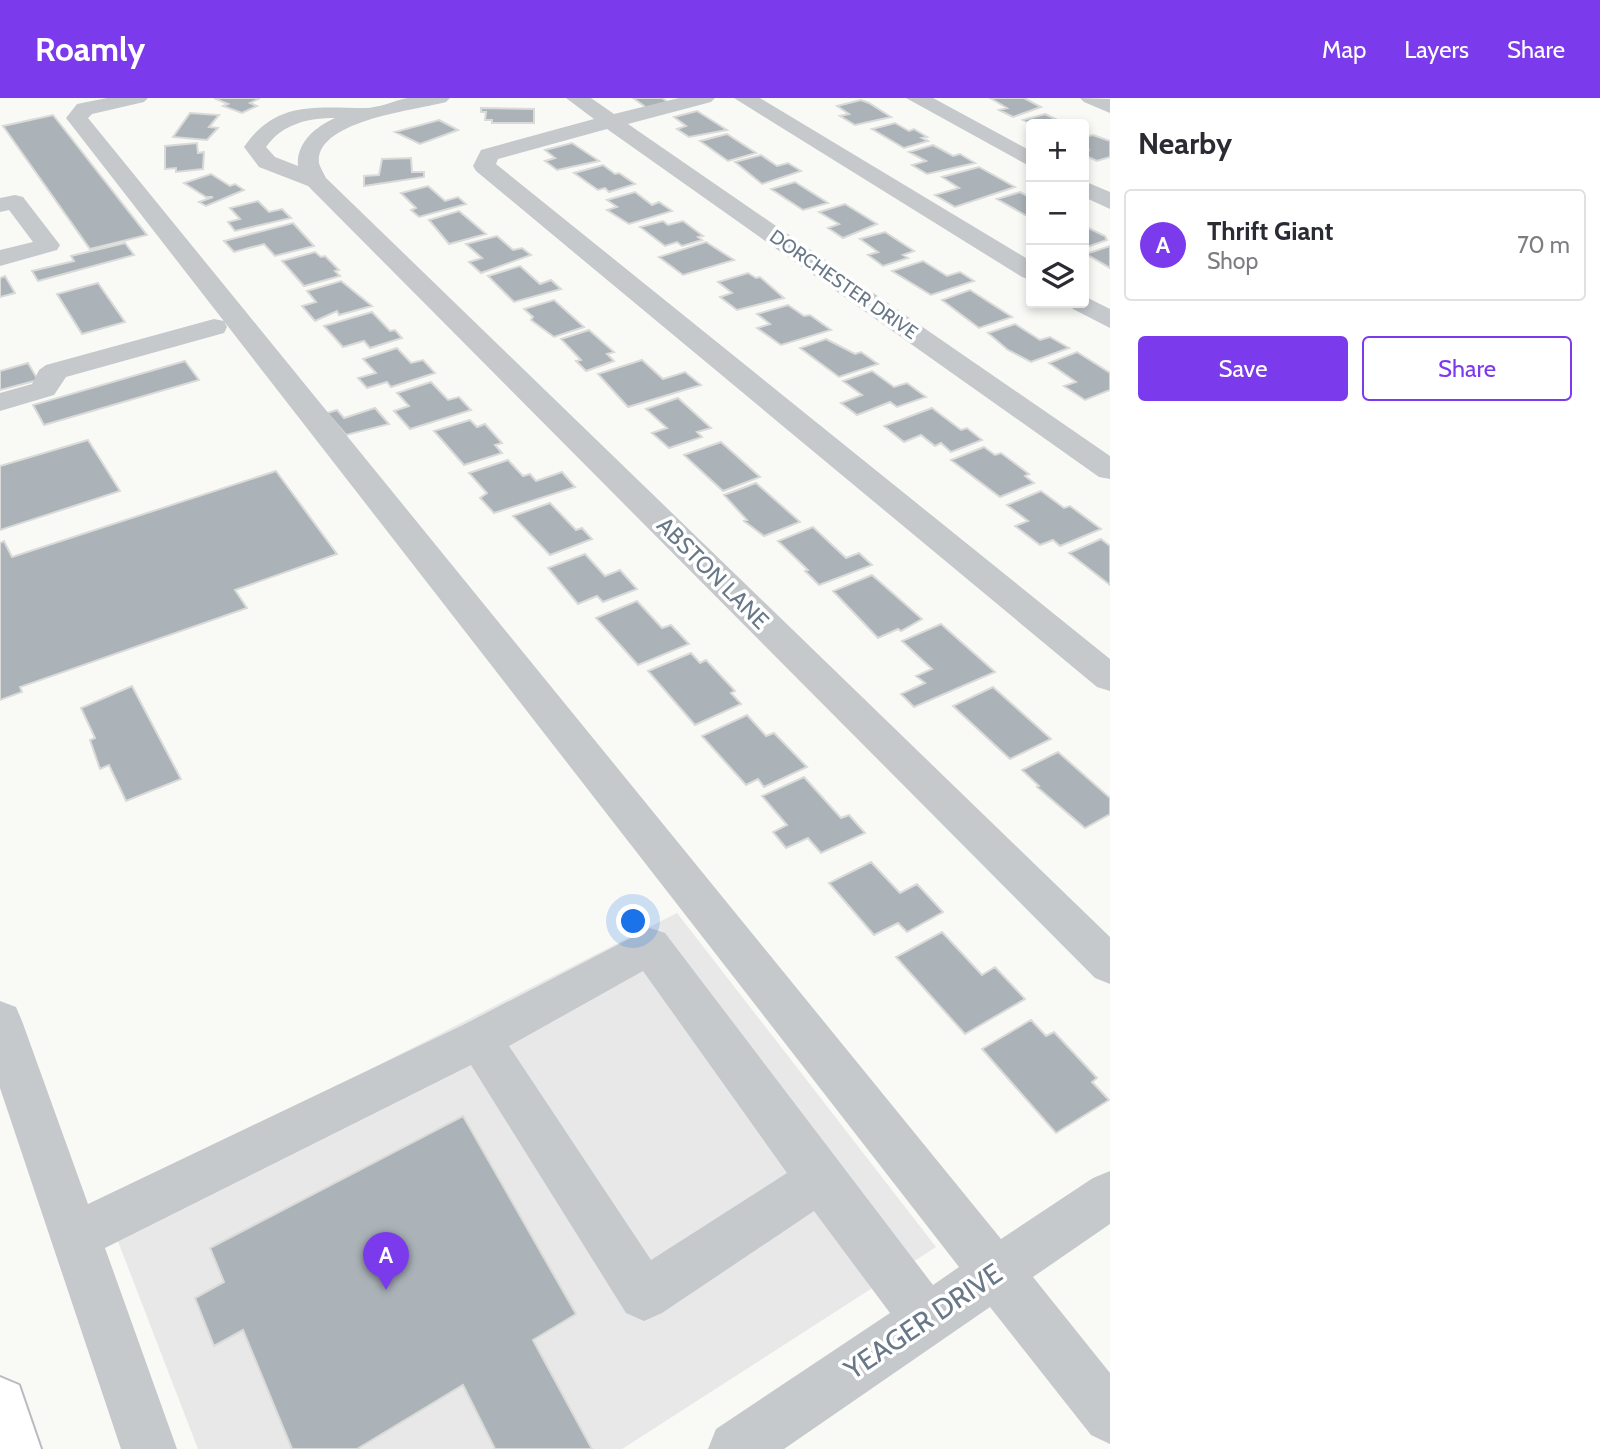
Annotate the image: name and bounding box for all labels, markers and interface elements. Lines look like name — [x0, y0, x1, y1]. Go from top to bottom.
text: Roamly — [35, 29, 145, 69]
text: Map — [1322, 35, 1366, 64]
text: Layers — [1404, 35, 1469, 64]
text: Share — [1507, 35, 1565, 64]
map controls — [1026, 119, 1089, 308]
button: + — [1026, 119, 1089, 182]
text: Nearby — [1138, 125, 1232, 162]
button: − — [1026, 182, 1089, 245]
text: Thrift Giant — [1207, 215, 1333, 247]
street label: DORCHESTER DRIVE — [765, 225, 922, 344]
text: A — [1156, 231, 1170, 259]
text: 70 m — [1517, 231, 1570, 259]
button: layers — [1026, 245, 1089, 308]
text: Shop — [1207, 247, 1258, 275]
button: Save — [1138, 336, 1348, 401]
button: Share — [1362, 336, 1572, 401]
street label: ABSTON LANE — [651, 511, 775, 635]
your location — [616, 904, 650, 938]
pin: A — [363, 1232, 409, 1290]
street label: YEAGER DRIVE — [837, 1256, 1008, 1387]

